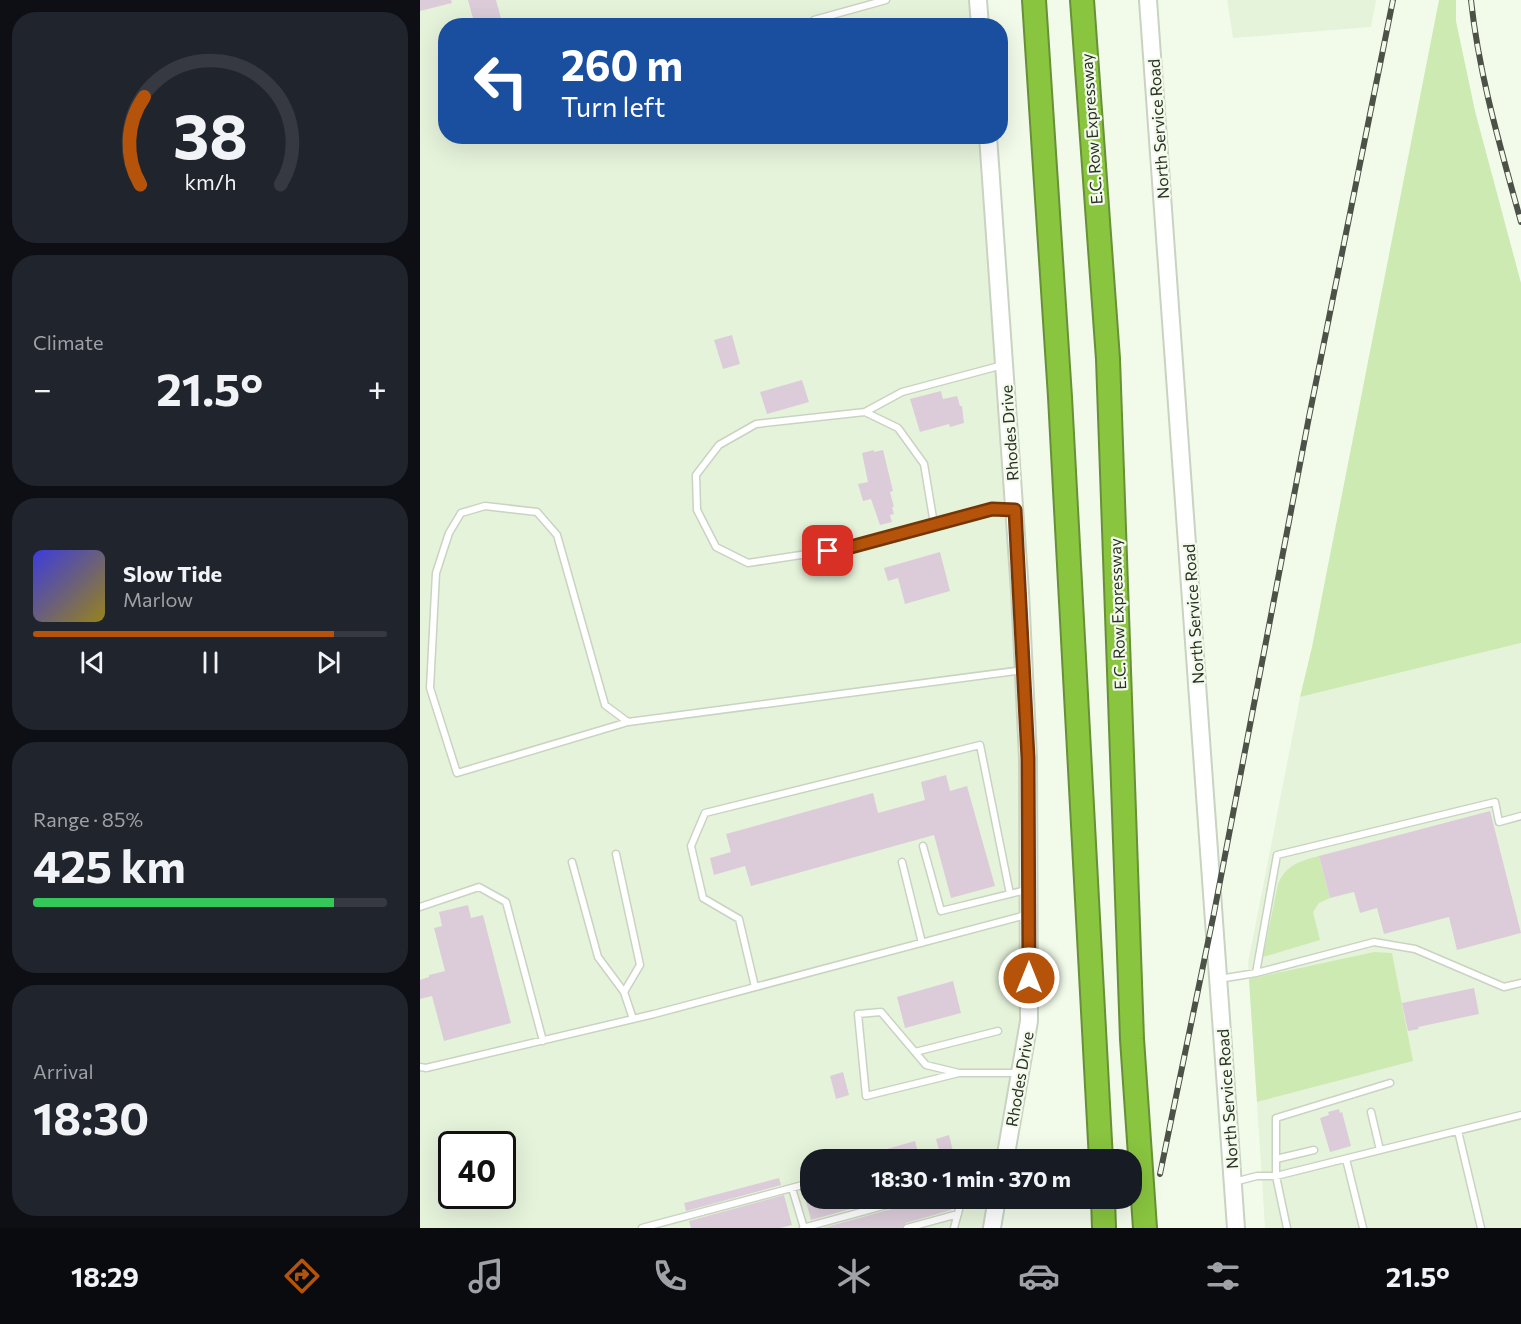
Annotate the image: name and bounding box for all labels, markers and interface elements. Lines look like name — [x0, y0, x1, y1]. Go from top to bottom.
text: 260 m — [561, 38, 683, 90]
icon: left — [462, 42, 540, 120]
street label: E.C. Row Expressway — [1076, 53, 1106, 205]
street label: North Service Road — [1144, 58, 1172, 200]
text: Turn left — [561, 90, 665, 123]
text: 38 — [173, 96, 247, 172]
text: km/h — [184, 168, 236, 194]
text: Climate — [33, 330, 103, 354]
text: 21.5° — [156, 360, 263, 415]
text: − — [33, 367, 52, 408]
text: + — [368, 367, 387, 408]
street label: Rhodes Drive — [996, 384, 1022, 482]
pin — [802, 525, 853, 576]
icon: arrive — [811, 534, 844, 567]
street label: E.C. Row Expressway — [1105, 538, 1129, 690]
street label: North Service Road — [1179, 543, 1207, 685]
text: Slow Tide — [123, 560, 222, 587]
text: Marlow — [123, 587, 193, 611]
icon: previous — [76, 646, 109, 679]
icon: pause — [194, 646, 227, 679]
icon: next — [312, 646, 345, 679]
text: Range · 85% — [33, 807, 143, 831]
text: 425 km — [33, 837, 186, 892]
position arrow — [997, 946, 1061, 1010]
street label: North Service Road — [1213, 1028, 1241, 1170]
street label: Rhodes Drive — [1001, 1030, 1037, 1128]
text: Arrival — [33, 1059, 94, 1083]
text: 18:30 — [33, 1089, 149, 1144]
speed limit sign: 40 — [438, 1131, 516, 1209]
text: 18:30 · 1 min · 370 m — [871, 1165, 1071, 1192]
icon: directions — [281, 1255, 323, 1297]
icon: music — [465, 1255, 507, 1297]
icon: phone — [649, 1255, 691, 1297]
icon: climate — [833, 1255, 875, 1297]
icon: car — [1018, 1255, 1060, 1297]
icon: filters — [1202, 1255, 1244, 1297]
text: 18:29 — [71, 1260, 139, 1293]
text: 21.5° — [1386, 1260, 1450, 1293]

